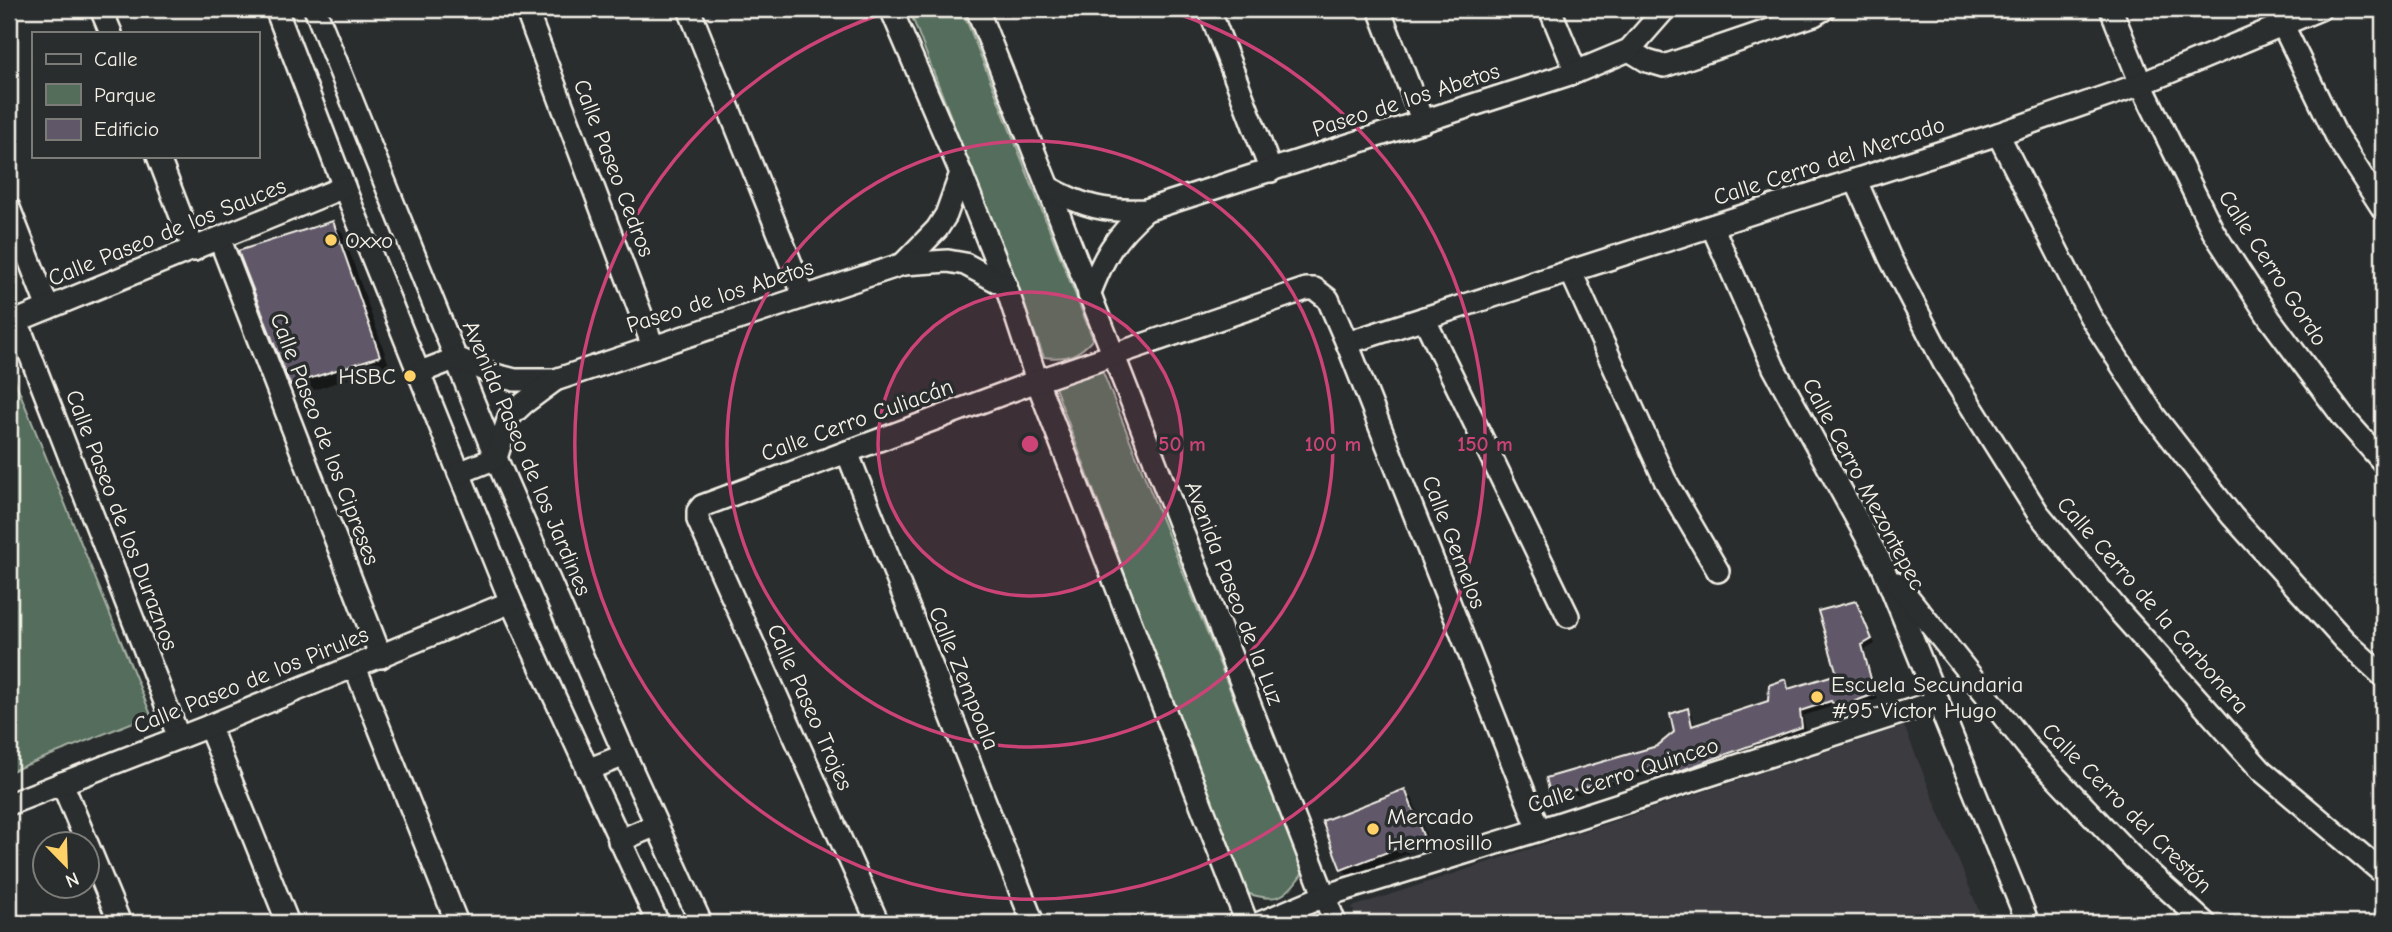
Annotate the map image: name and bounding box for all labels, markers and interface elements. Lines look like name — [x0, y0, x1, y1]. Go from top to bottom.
legend — [32, 32, 259, 158]
text: Calle — [94, 47, 137, 71]
street label: Paseo de los Abetos — [1309, 57, 1503, 143]
street label: Calle Paseo Cedros — [568, 75, 660, 261]
text: Parque — [94, 83, 156, 107]
street label: Calle Cerro del Mercado — [1710, 111, 1948, 211]
text: Edificio — [94, 117, 159, 141]
street label: Calle Paseo de los Sauces — [44, 172, 290, 292]
street label: Calle Cerro Gordo — [2213, 185, 2333, 351]
place label: Oxxo — [345, 227, 393, 254]
marker: Oxxo — [323, 232, 339, 248]
street label: Paseo de los Abetos — [623, 253, 817, 339]
street label: Calle Paseo de los Cipreses — [264, 309, 386, 569]
street label: Avenida Paseo de los Jardines — [457, 316, 597, 600]
place label: HSBC — [338, 363, 396, 390]
marker: HSBC — [402, 368, 418, 384]
street label: Calle Cerro Culiacán — [757, 373, 957, 467]
street label: Calle Cerro Mezontepec — [1797, 373, 1931, 595]
street label: Calle Paseo de los Duraznos — [60, 386, 184, 654]
centre of rings — [1018, 432, 1042, 456]
text: 50 m — [1158, 432, 1206, 456]
text: 100 m — [1305, 432, 1361, 456]
text: 150 m — [1457, 432, 1513, 456]
street label: Calle Gemelos — [1416, 472, 1492, 612]
street label: Avenida Paseo de la Luz — [1179, 477, 1289, 709]
street label: Calle Cerro de la Carbonera — [2051, 491, 2255, 719]
street label: Calle Zempoala — [923, 602, 1005, 754]
street label: Calle Paseo Trojes — [761, 620, 859, 794]
street label: Calle Paseo de los Pirules — [130, 621, 372, 739]
place label: Escuela Secundaria #95 Victor Hugo — [1831, 671, 2023, 724]
marker: Escuela Secundaria #95 Victor Hugo — [1809, 689, 1825, 705]
street label: Calle Cerro del Crestón — [2036, 717, 2218, 899]
street label: Calle Cerro Quinceo — [1524, 731, 1722, 819]
place label: Mercado Hermosillo — [1387, 803, 1492, 856]
marker: Mercado Hermosillo — [1365, 821, 1381, 837]
north arrow — [32, 830, 102, 900]
text: N — [62, 867, 82, 892]

